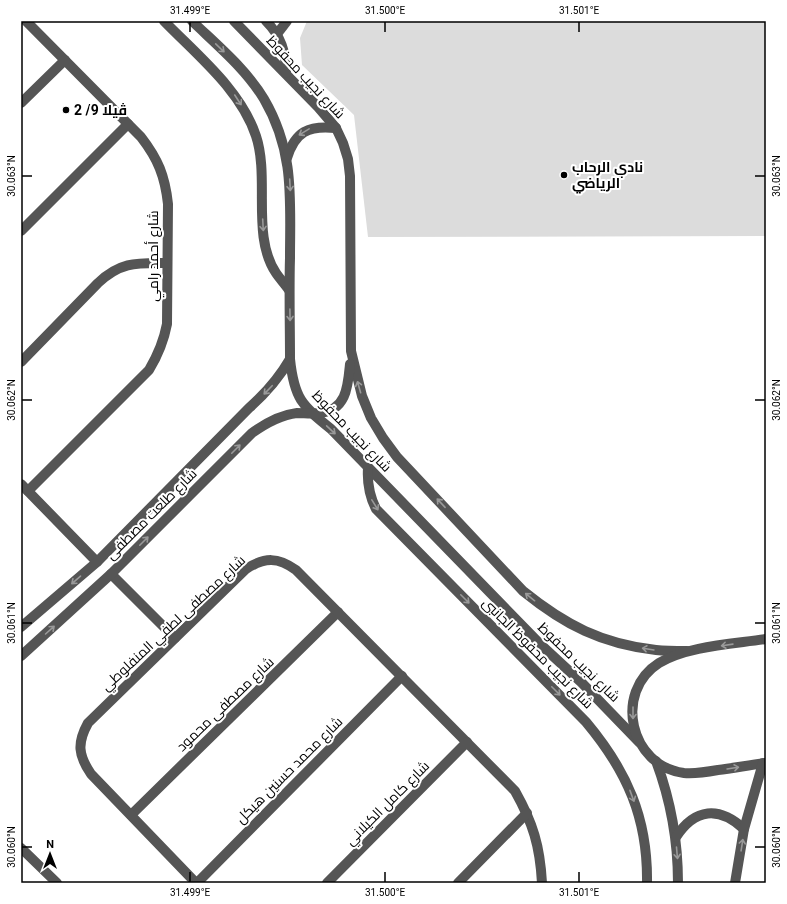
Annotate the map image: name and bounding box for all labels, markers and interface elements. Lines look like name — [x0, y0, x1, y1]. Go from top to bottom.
text: 31.499°E — [170, 5, 210, 16]
text: 31.500°E — [365, 5, 405, 16]
text: 31.501°E — [559, 5, 599, 16]
street label: شارع نجيب محفوظ — [263, 32, 348, 122]
one-way arrow — [215, 43, 225, 53]
one-way arrow — [235, 94, 243, 106]
place label: ڤيلا 9/ 2 — [74, 102, 127, 118]
marker: ڤيلا 9/ 2 — [61, 105, 71, 115]
one-way arrow — [298, 129, 310, 137]
text: 30.063°N — [6, 155, 17, 197]
text: 30.063°N — [771, 155, 782, 197]
place label: نادي الرحاب الرياضي — [572, 159, 643, 194]
marker: نادي الرحاب الرياضي — [559, 170, 569, 180]
one-way arrow — [286, 178, 293, 191]
street label: شارع أحمد رامي — [144, 210, 165, 302]
one-way arrow — [260, 218, 267, 231]
one-way arrow — [286, 308, 294, 321]
text: 30.062°N — [6, 379, 17, 421]
text: 30.062°N — [771, 379, 782, 421]
one-way arrow — [355, 380, 363, 393]
one-way arrow — [263, 385, 273, 395]
street label: شارع نجيب محفوظ — [308, 387, 395, 476]
one-way arrow — [326, 425, 336, 434]
one-way arrow — [231, 444, 241, 454]
street label: شارع طلعت مصطفى — [102, 465, 200, 563]
one-way arrow — [436, 498, 445, 509]
one-way arrow — [371, 499, 379, 510]
one-way arrow — [139, 536, 149, 545]
street label: شارع مصطفى لطفي المنفلوطي — [98, 552, 251, 697]
one-way arrow — [71, 575, 81, 584]
one-way arrow — [525, 593, 536, 602]
one-way arrow — [460, 594, 470, 604]
street label: شارع نجيب محفوظ الجانبى — [479, 594, 597, 712]
text: 30.061°N — [6, 602, 17, 644]
text: 30.061°N — [771, 602, 782, 644]
street label: شارع نجيب محفوظ — [535, 619, 623, 705]
one-way arrow — [45, 625, 55, 634]
one-way arrow — [721, 641, 734, 649]
one-way arrow — [642, 645, 655, 653]
street label: شارع مصطفى محمود — [173, 654, 277, 755]
one-way arrow — [551, 686, 561, 696]
one-way arrow — [629, 706, 636, 719]
street label: شارع محمد حسنين هيكل — [232, 713, 346, 827]
street label: شارع كامل الكيلاني — [342, 758, 435, 851]
one-way arrow — [726, 764, 739, 772]
one-way arrow — [628, 789, 636, 801]
text: 30.060°N — [6, 826, 17, 868]
text: 30.060°N — [771, 826, 782, 868]
north arrow — [30, 834, 70, 874]
text: N — [46, 838, 54, 851]
one-way arrow — [738, 839, 746, 852]
one-way arrow — [674, 846, 681, 859]
text: 31.499°E — [170, 887, 210, 898]
text: 31.500°E — [365, 887, 405, 898]
text: 31.501°E — [559, 887, 599, 898]

